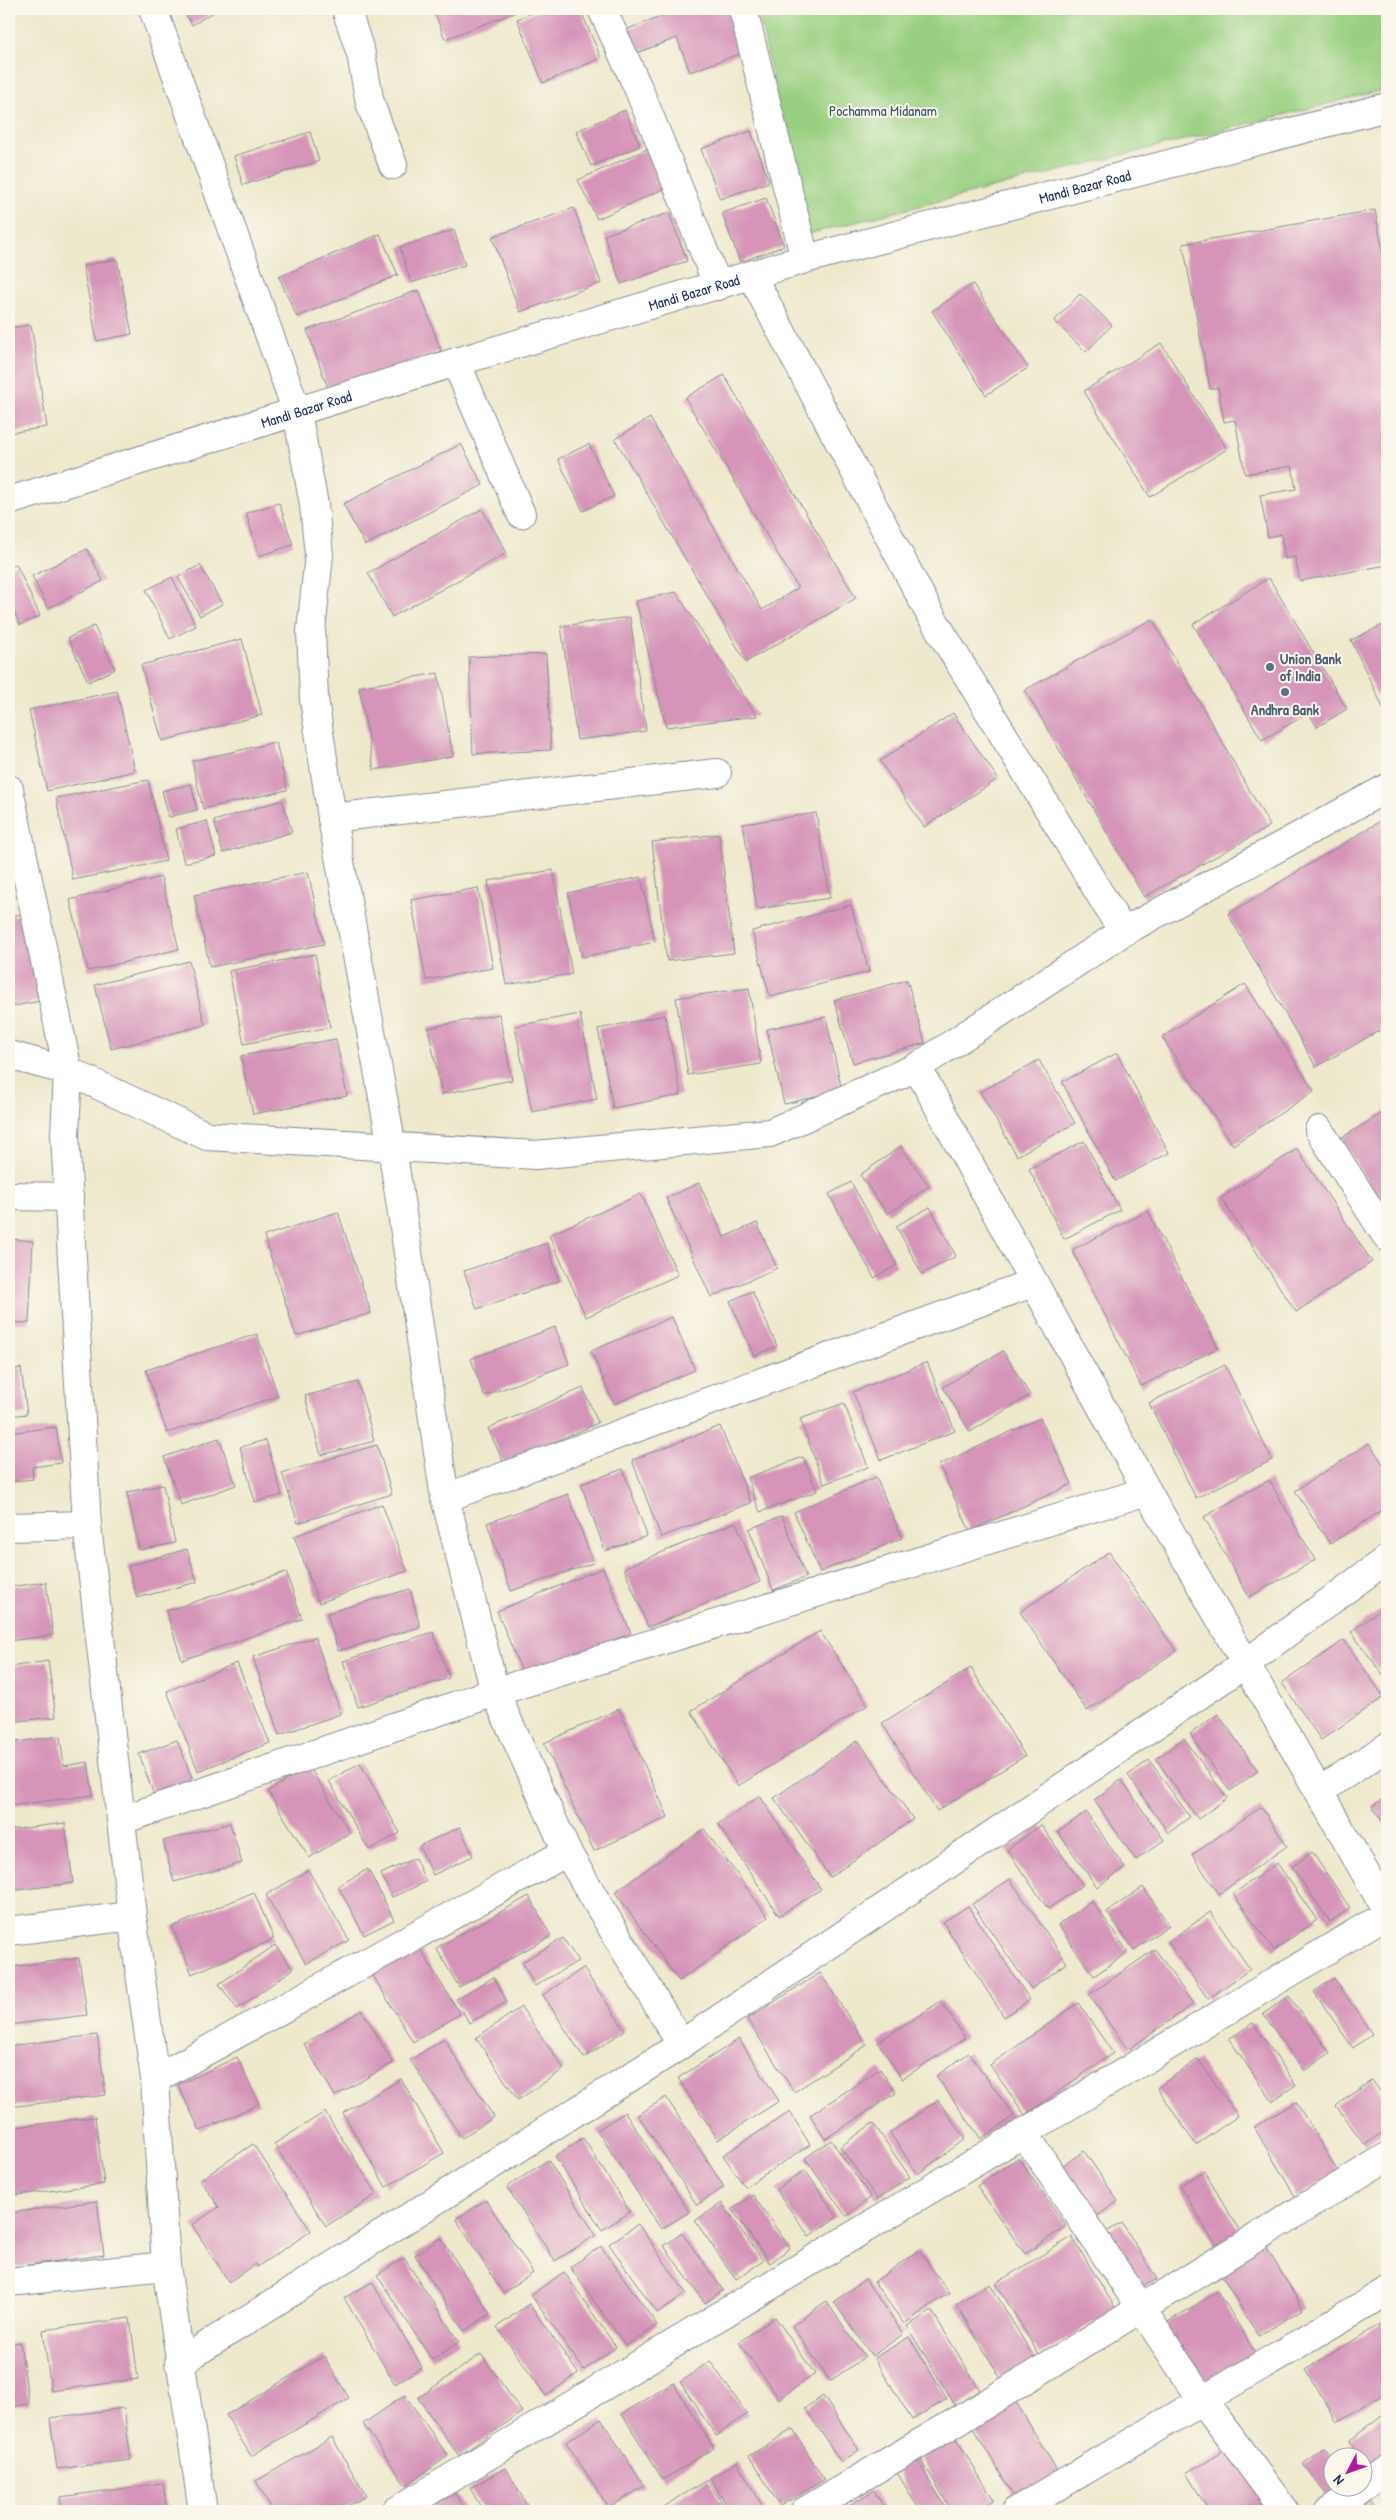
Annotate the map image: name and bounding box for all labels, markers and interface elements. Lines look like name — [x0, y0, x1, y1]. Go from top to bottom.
park label: Pochamma Midanam — [829, 100, 937, 121]
street label: Mandi Bazar Road — [1037, 164, 1133, 208]
street label: Mandi Bazar Road — [646, 268, 742, 315]
street label: Mandi Bazar Road — [258, 385, 354, 433]
place label: Union Bank of India — [1280, 648, 1342, 686]
marker: Union Bank of India — [1264, 661, 1276, 673]
marker: Andhra Bank — [1279, 686, 1291, 698]
place label: Andhra Bank — [1251, 699, 1320, 720]
north arrow — [1324, 2448, 1374, 2498]
text: N — [1328, 2471, 1347, 2490]

